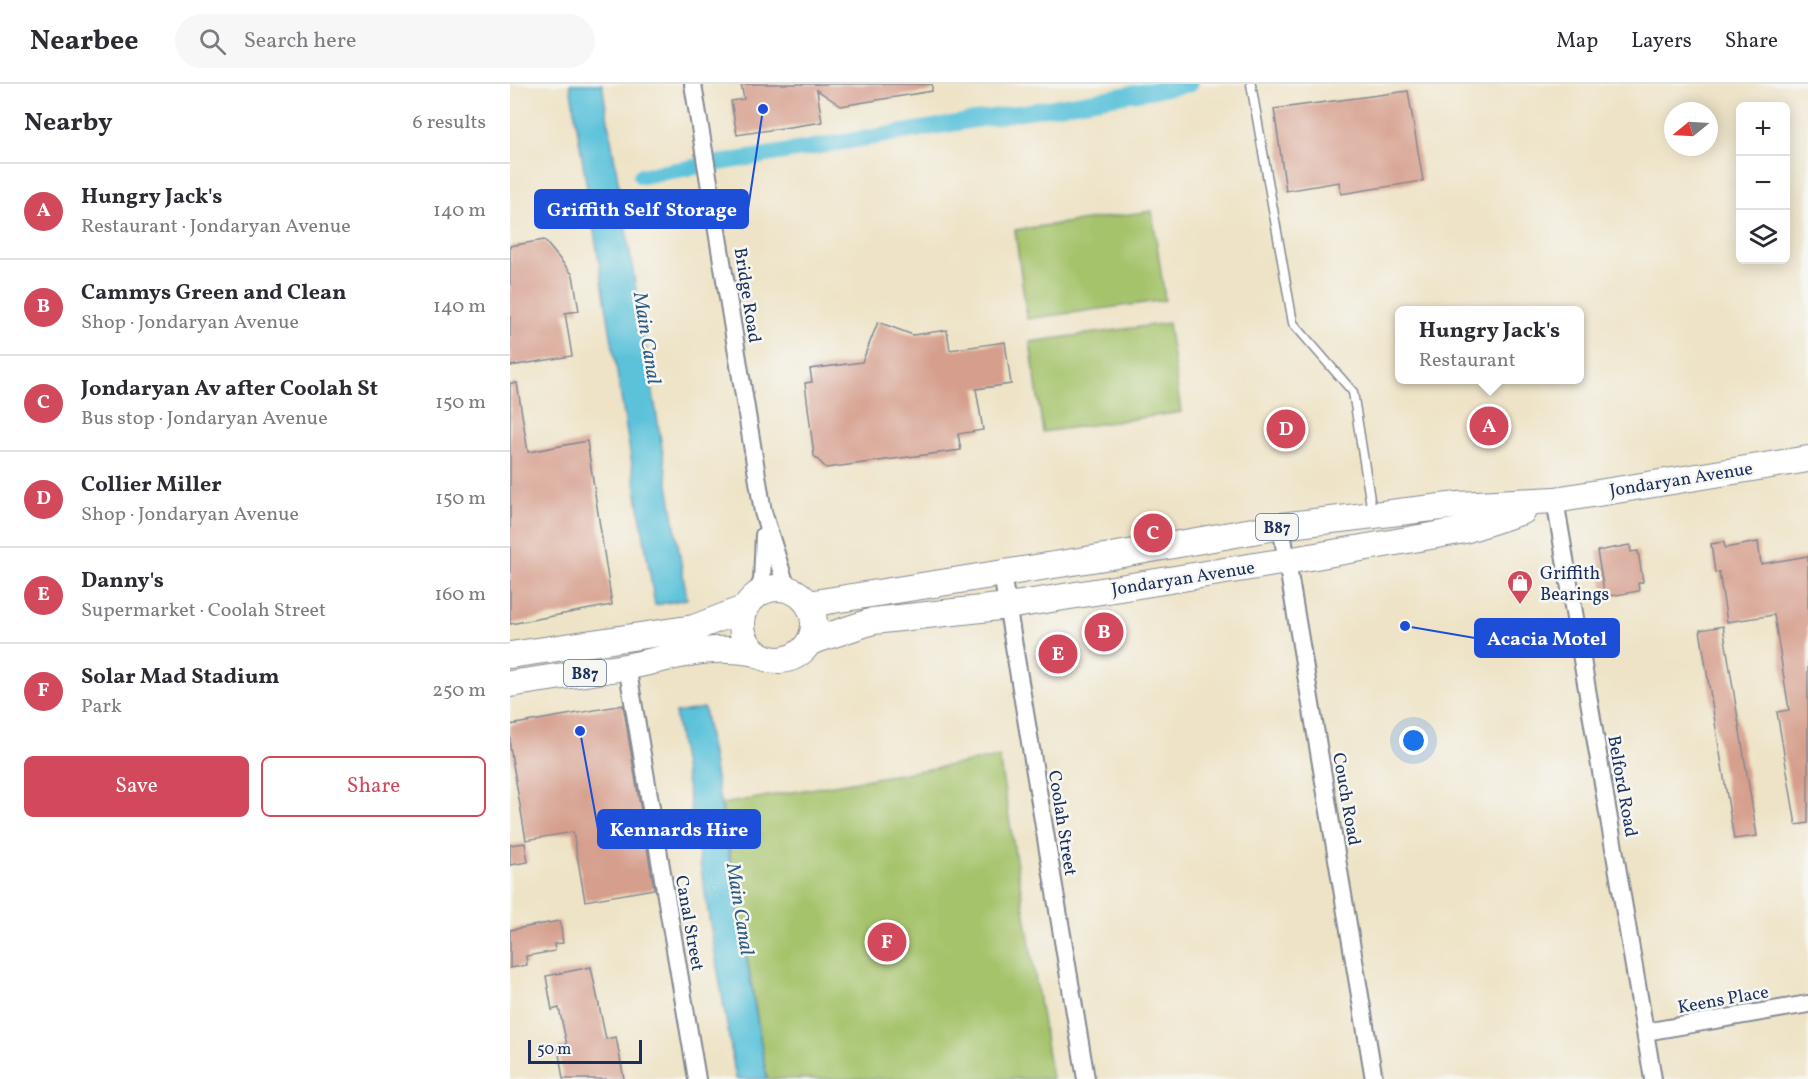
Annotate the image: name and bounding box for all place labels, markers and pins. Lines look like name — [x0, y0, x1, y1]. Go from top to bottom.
callout: Griffith Self Storage — [535, 190, 748, 228]
pin: A — [1470, 404, 1508, 448]
pin: D — [1266, 406, 1306, 452]
pin: C — [1134, 510, 1172, 556]
place label: Griffith Bearings — [1540, 562, 1609, 608]
shop icon: Griffith Bearings — [1505, 568, 1535, 606]
pin: B — [1084, 610, 1124, 654]
callout: Acacia Motel — [1475, 619, 1619, 657]
pin: E — [1038, 632, 1078, 676]
callout: Kennards Hire — [598, 810, 760, 848]
pin: F — [868, 920, 907, 964]

